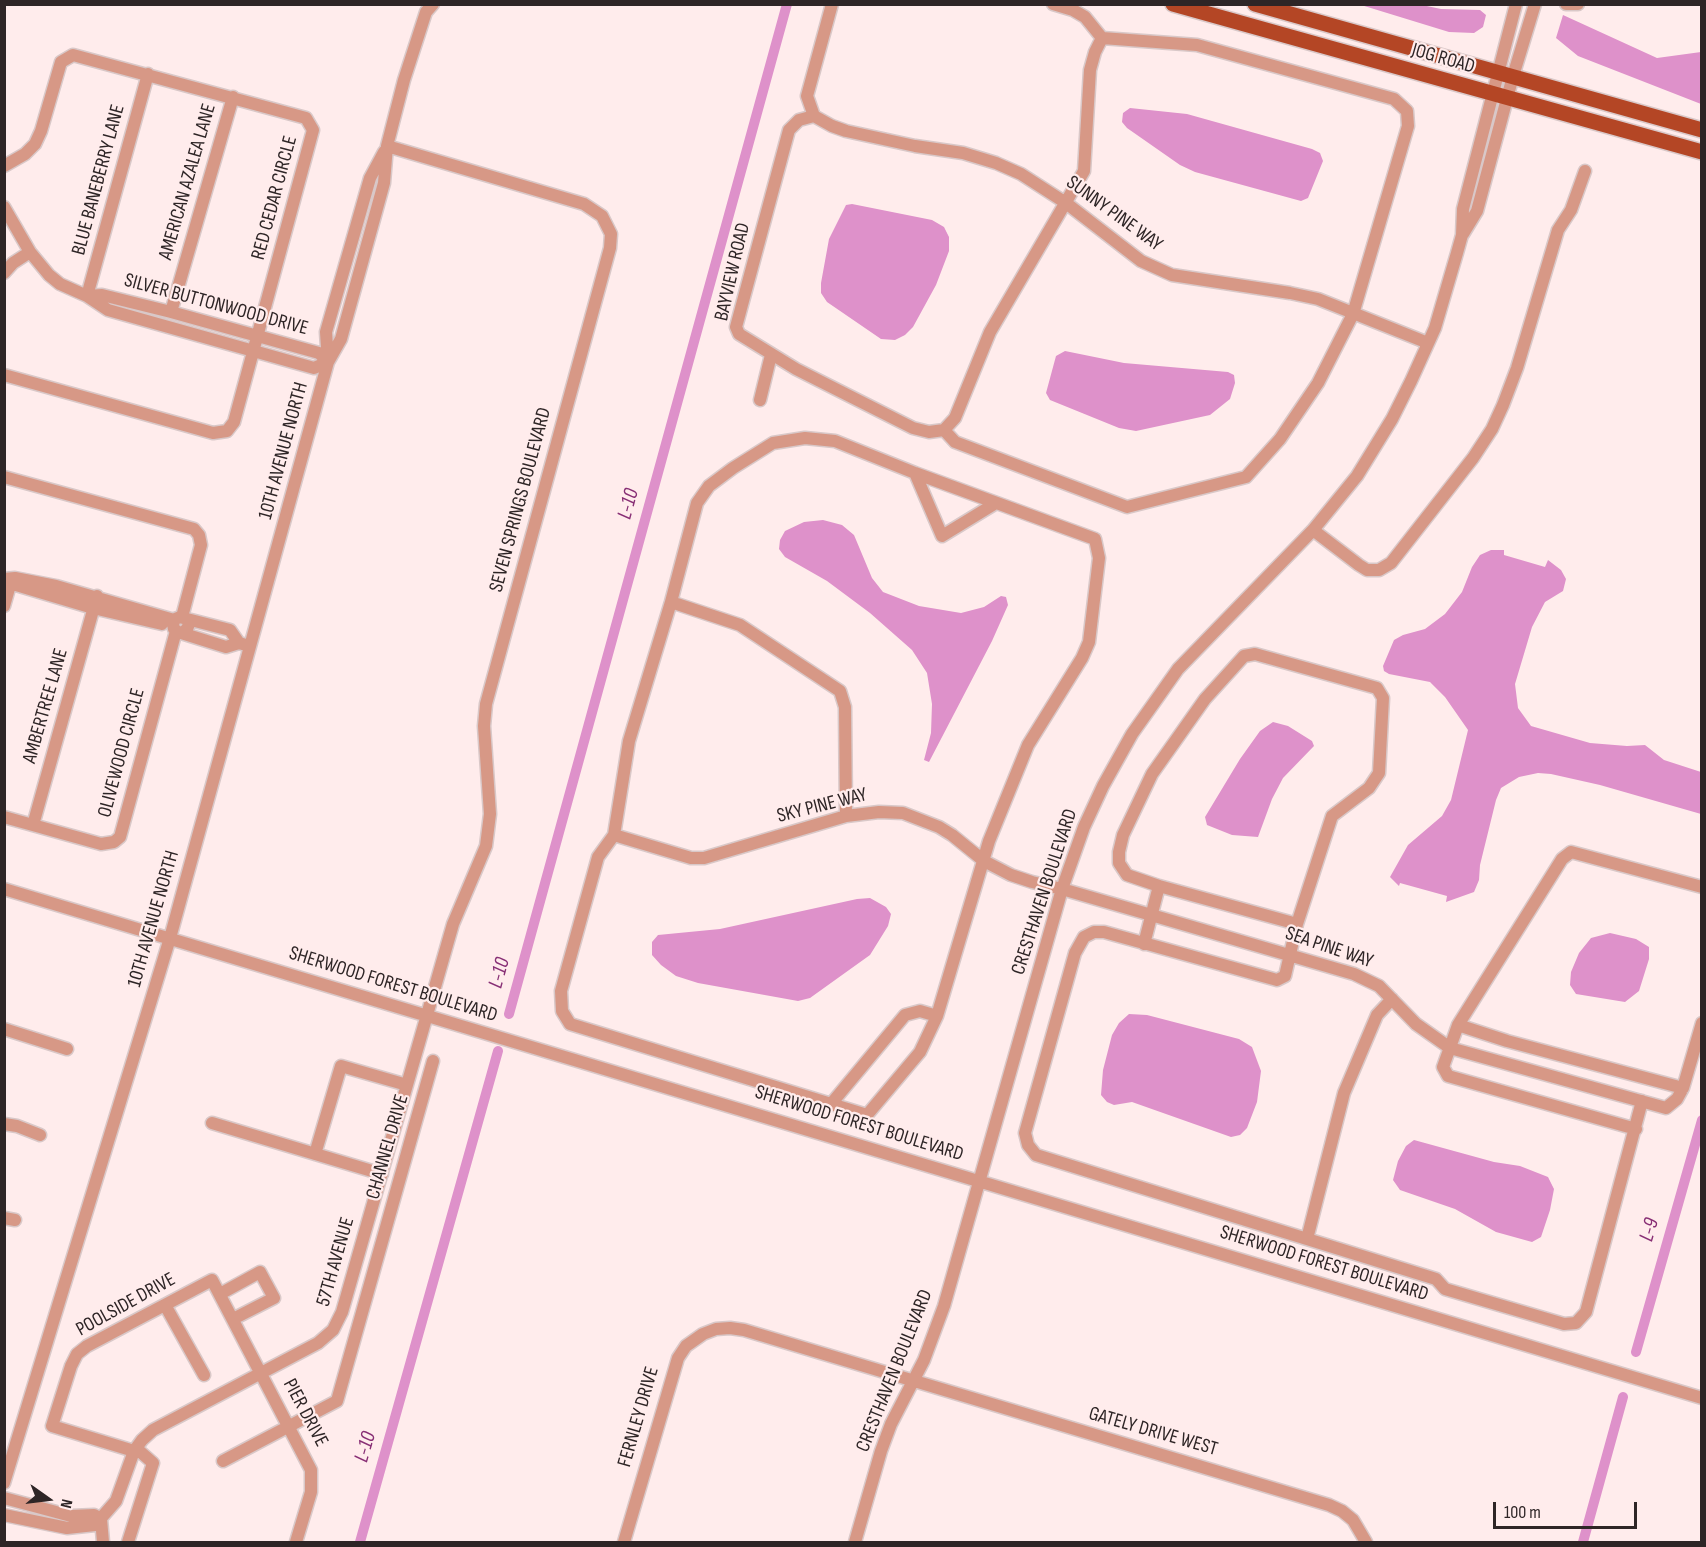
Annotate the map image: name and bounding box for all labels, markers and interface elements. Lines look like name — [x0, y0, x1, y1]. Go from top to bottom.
street label: JOG ROAD — [1409, 39, 1477, 79]
street label: AMERICAN AZALEA LANE — [154, 101, 222, 263]
street label: BLUE BANEBERRY LANE — [67, 102, 131, 258]
street label: RED CEDAR CIRCLE — [247, 133, 303, 263]
street label: SUNNY PINE WAY — [1061, 171, 1167, 257]
street label: BAYVIEW ROAD — [710, 221, 756, 323]
street label: SILVER BUTTONWOOD DRIVE — [121, 269, 311, 341]
street label: 10TH AVENUE NORTH — [254, 380, 314, 522]
street label: SEVEN SPRINGS BOULEVARD — [485, 405, 557, 595]
water label: L-10 — [613, 486, 645, 522]
street label: AMBERTREE LANE — [18, 646, 74, 766]
street label: OLIVEWOOD CIRCLE — [93, 686, 151, 820]
street label: SKY PINE WAY — [775, 783, 869, 829]
street label: CRESTHAVEN BOULEVARD — [1007, 806, 1083, 978]
street label: 10TH AVENUE NORTH — [123, 848, 185, 990]
street label: SEA PINE WAY — [1282, 922, 1376, 974]
street label: SHERWOOD FOREST BOULEVARD — [286, 942, 500, 1028]
water label: L-10 — [484, 955, 516, 991]
street label: SHERWOOD FOREST BOULEVARD — [752, 1081, 966, 1167]
street label: CHANNEL DRIVE — [362, 1092, 414, 1202]
street label: 57TH AVENUE — [312, 1215, 360, 1309]
water label: L-9 — [1635, 1215, 1665, 1245]
street label: SHERWOOD FOREST BOULEVARD — [1217, 1221, 1431, 1307]
street label: POOLSIDE DRIVE — [72, 1268, 180, 1342]
street label: CRESTHAVEN BOULEVARD — [851, 1286, 939, 1456]
street label: FERNLEY DRIVE — [613, 1364, 665, 1470]
street label: PIER DRIVE — [277, 1375, 333, 1451]
street label: GATELY DRIVE WEST — [1086, 1402, 1220, 1462]
water label: L-10 — [350, 1429, 382, 1465]
north arrow — [18, 1469, 78, 1529]
scale bar — [1496, 1490, 1640, 1528]
text: N — [56, 1497, 76, 1510]
text: 100 m — [1504, 1502, 1541, 1523]

